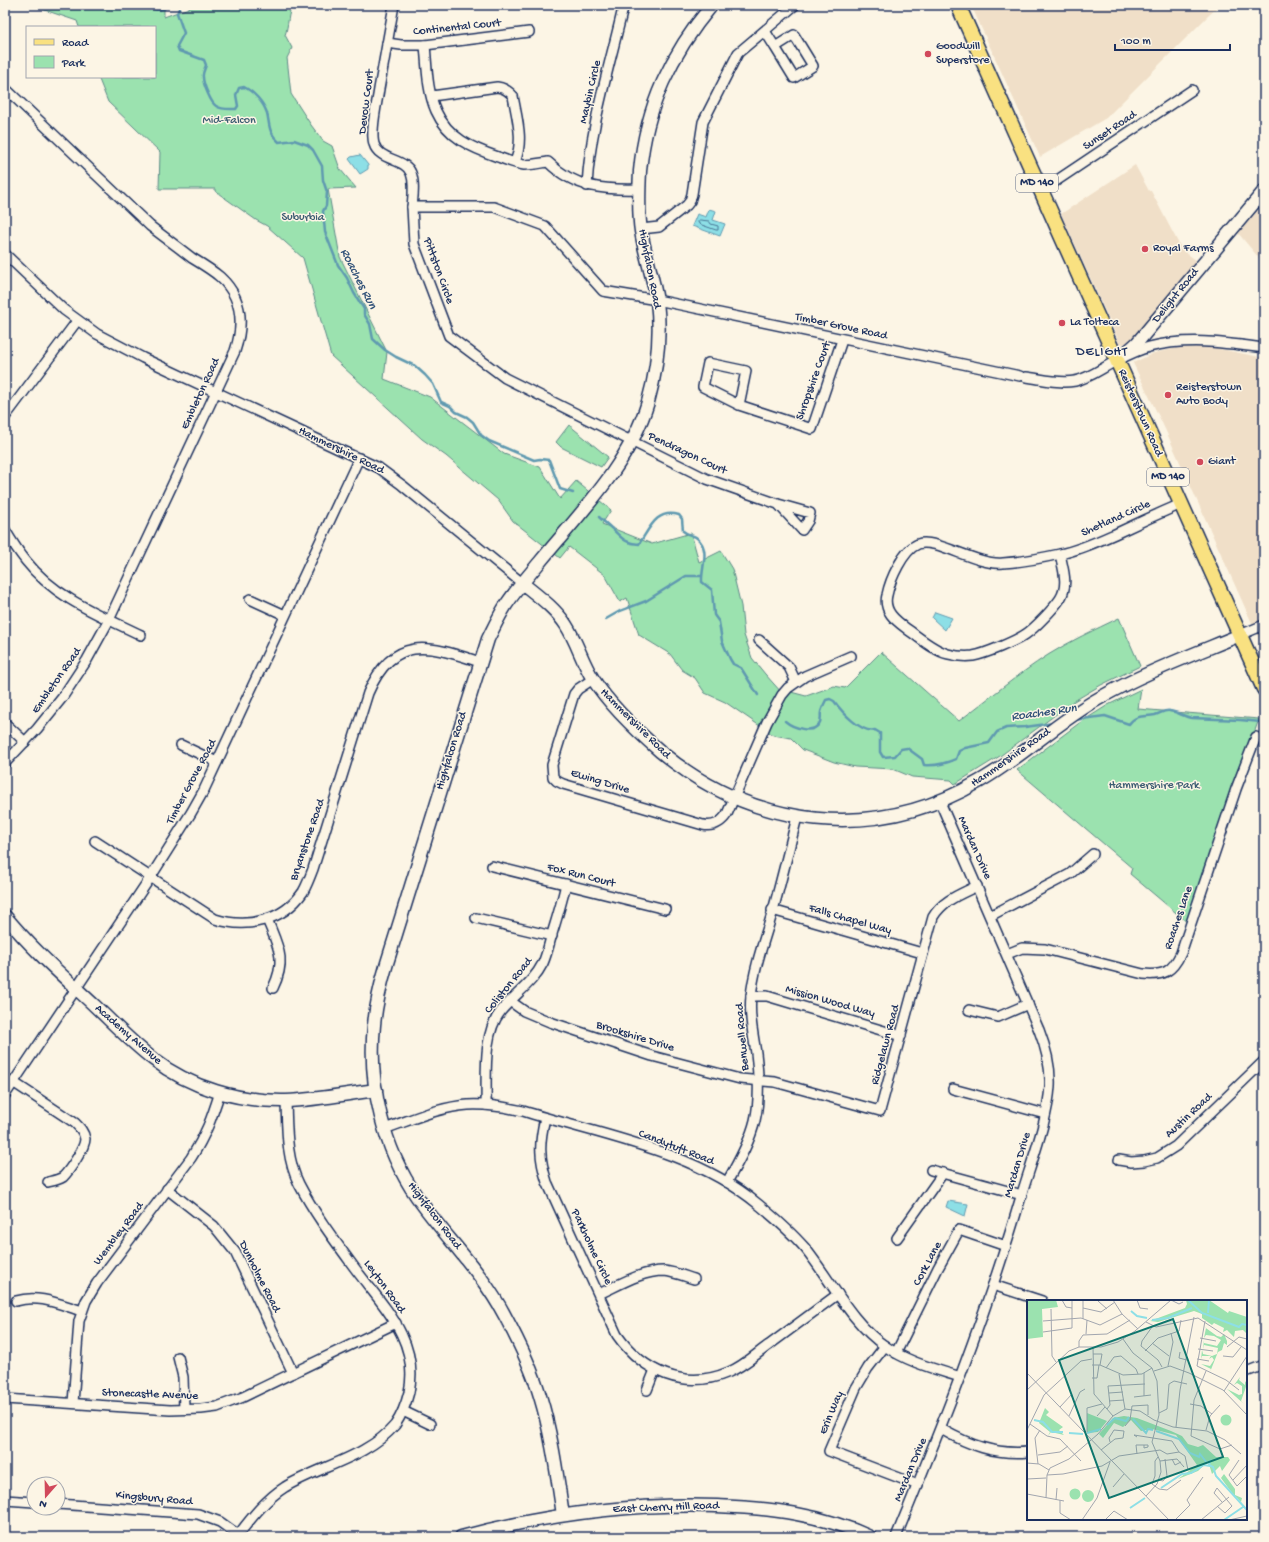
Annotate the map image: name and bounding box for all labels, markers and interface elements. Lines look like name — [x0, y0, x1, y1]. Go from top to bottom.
street label: Continental Court — [412, 16, 503, 40]
legend — [26, 26, 156, 78]
scale bar — [1115, 26, 1230, 52]
text: 100 m — [1120, 35, 1151, 49]
text: Road — [62, 37, 89, 51]
place label: Goodwill Superstore — [936, 40, 990, 68]
marker: Goodwill Superstore — [923, 49, 933, 59]
text: Park — [61, 57, 87, 71]
street label: Maybin Circle — [577, 58, 605, 125]
street label: Devow Court — [356, 68, 378, 136]
street label: Sunset Road — [1081, 107, 1140, 154]
park label: Mid-Falcon — [202, 114, 256, 128]
road number: MD 140 — [1016, 174, 1058, 192]
park label: Suburbia — [281, 211, 325, 225]
street label: Highfalcon Road — [634, 228, 664, 311]
street label: Pittston Circle — [419, 235, 457, 307]
place label: Royal Farms — [1153, 242, 1214, 256]
marker: Royal Farms — [1140, 244, 1150, 254]
water label: Roaches Run — [336, 246, 380, 312]
street label: Delight Road — [1149, 265, 1203, 327]
street label: Timber Grove Road — [793, 310, 889, 344]
place label: La Tolteca — [1070, 316, 1120, 330]
marker: La Tolteca — [1057, 318, 1067, 328]
street label: Shropshire Court — [793, 339, 835, 422]
district label: DELIGHT — [1075, 345, 1128, 360]
street label: Embleton Road — [178, 355, 224, 432]
street label: Reisterstown Road — [1114, 367, 1166, 460]
place label: Reisterstown Auto Body — [1176, 381, 1242, 409]
marker: Reisterstown Auto Body — [1163, 390, 1173, 400]
street label: Hammershire Road — [296, 424, 387, 478]
street label: Pendragon Court — [644, 429, 730, 479]
place label: Giant — [1208, 455, 1237, 469]
marker: Giant — [1195, 457, 1205, 467]
road number: MD 140 — [1147, 468, 1189, 486]
street label: Shetland Circle — [1079, 497, 1153, 540]
street label: Embleton Road — [29, 645, 85, 717]
street label: Hammershire Road — [597, 686, 674, 763]
water label: Roaches Run — [1010, 701, 1078, 725]
street label: Highfalcon Road — [433, 709, 471, 792]
street label: Hammershire Road — [969, 725, 1054, 791]
street label: Timber Grove Road — [163, 736, 221, 828]
street label: Ewing Drive — [569, 766, 632, 798]
park label: Hammershire Park — [1109, 779, 1201, 793]
street label: Bryanstone Road — [287, 797, 329, 883]
street label: Mardan Drive — [954, 814, 994, 882]
street label: Fox Run Court — [545, 861, 617, 891]
street label: Roaches Lane — [1162, 884, 1197, 952]
street label: Falls Chapel Way — [806, 901, 893, 939]
street label: Coliston Road — [482, 954, 537, 1017]
street label: Mission Wood Way — [784, 983, 876, 1021]
street label: Academy Avenue — [92, 1002, 165, 1068]
street label: Benwell Road — [733, 1002, 753, 1072]
street label: Ridgelawn Road — [869, 1003, 904, 1087]
street label: Brookshire Drive — [593, 1018, 677, 1056]
street label: Austin Road — [1163, 1090, 1216, 1141]
street label: Candytuft Road — [636, 1127, 717, 1169]
street label: Mardan Drive — [1001, 1130, 1035, 1199]
street label: Highfalcon Road — [404, 1180, 464, 1253]
street label: Wembley Road — [91, 1199, 148, 1268]
street label: Parkholme Circle — [567, 1206, 615, 1288]
street label: Dunholme Road — [235, 1238, 283, 1316]
street label: Cork Lane — [911, 1239, 946, 1289]
street label: Leyton Road — [360, 1258, 409, 1317]
inset map — [1027, 1300, 1247, 1520]
street label: Stonecastle Avenue — [102, 1386, 199, 1404]
street label: Erin Way — [817, 1389, 847, 1437]
street label: Mardan Drive — [891, 1435, 931, 1504]
north arrow — [26, 1476, 66, 1516]
street label: Kingsbury Road — [115, 1489, 194, 1509]
text: N — [38, 1497, 49, 1510]
street label: East Cherry Hill Road — [613, 1499, 720, 1517]

